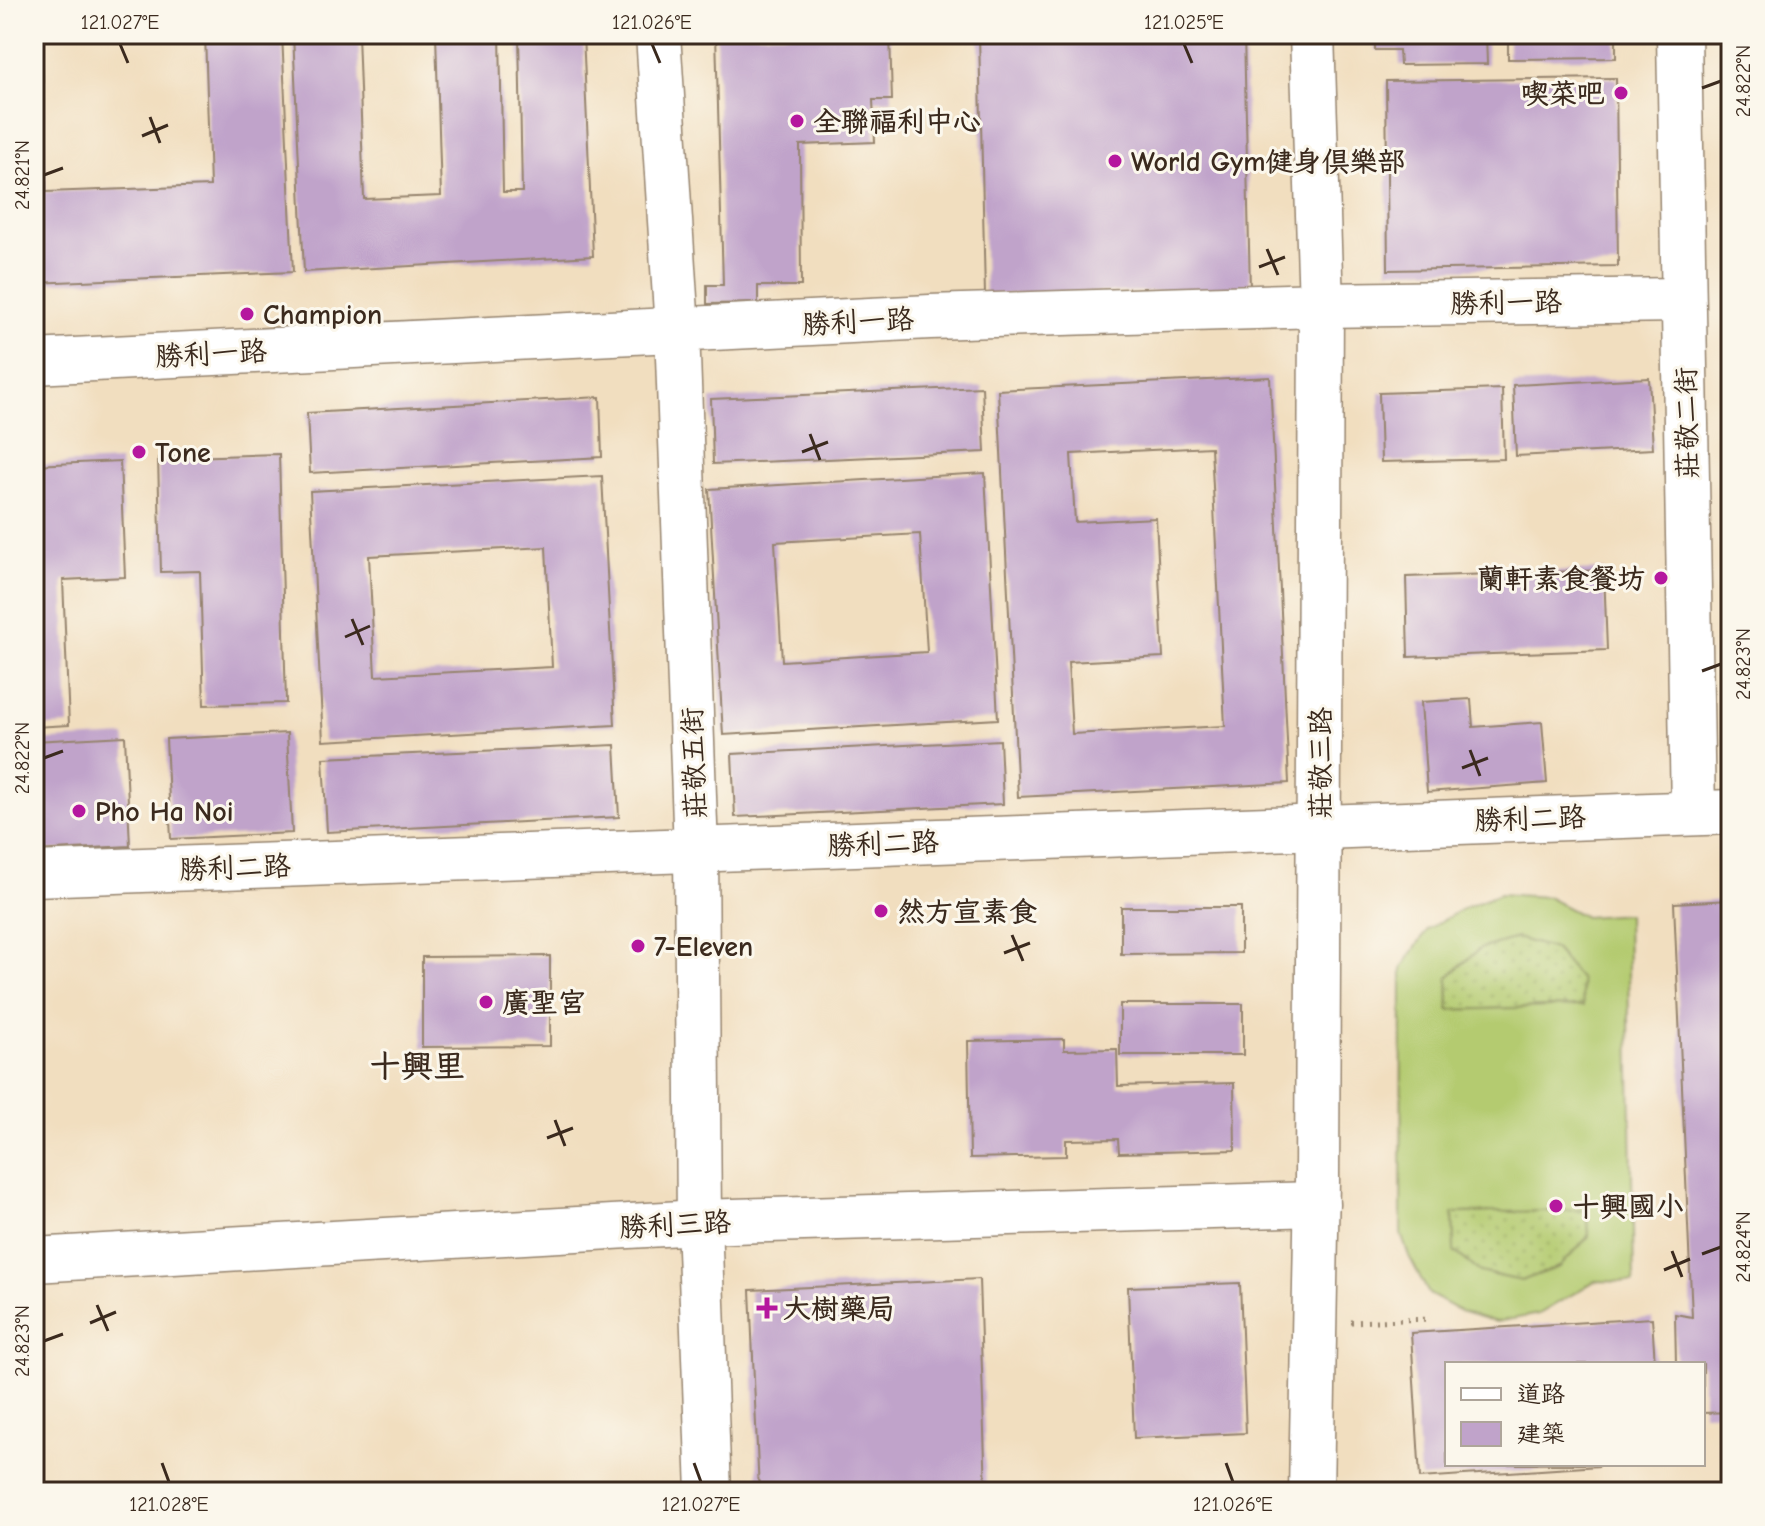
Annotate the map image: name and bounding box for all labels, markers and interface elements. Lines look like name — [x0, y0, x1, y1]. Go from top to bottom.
text: 121.027°E — [81, 11, 159, 34]
text: 121.026°E — [612, 11, 692, 34]
text: 121.025°E — [1144, 11, 1224, 34]
text: 24.822°N — [1732, 45, 1755, 117]
place label: 喫菜吧 — [1521, 78, 1605, 110]
marker: 喫菜吧 — [1612, 84, 1630, 102]
place label: 全聯福利中心 — [813, 106, 981, 138]
marker: 全聯福利中心 — [788, 112, 806, 130]
text: 24.821°N — [11, 140, 34, 210]
place label: World Gym健身俱樂部 — [1131, 146, 1405, 178]
marker: World Gym健身俱樂部 — [1106, 152, 1124, 170]
street label: 勝利一路 — [1450, 286, 1562, 320]
place label: Champion — [263, 299, 382, 331]
street label: 勝利一路 — [801, 303, 915, 341]
marker: Champion — [238, 305, 256, 323]
street label: 勝利一路 — [154, 335, 268, 373]
street label: 莊敬二街 — [1670, 367, 1704, 479]
place label: Tone — [155, 437, 211, 469]
marker: Tone — [130, 443, 148, 461]
place label: 蘭軒素食餐坊 — [1477, 563, 1645, 595]
marker: 蘭軒素食餐坊 — [1652, 569, 1670, 587]
text: 24.823°N — [1732, 628, 1755, 700]
street label: 莊敬五街 — [676, 706, 712, 819]
street label: 莊敬三路 — [1305, 707, 1337, 819]
text: 24.822°N — [11, 722, 34, 794]
place label: Pho Ha Noi — [95, 796, 233, 828]
street label: 勝利二路 — [1474, 801, 1587, 837]
marker: Pho Ha Noi — [70, 802, 88, 820]
street label: 勝利二路 — [827, 826, 940, 862]
street label: 勝利二路 — [179, 850, 292, 886]
place label: 然方宣素食 — [897, 896, 1037, 928]
marker: 然方宣素食 — [872, 902, 890, 920]
place label: 7-Eleven — [654, 931, 753, 963]
marker: 7-Eleven — [629, 937, 647, 955]
place label: 廣聖宮 — [502, 987, 586, 1019]
marker: 廣聖宮 — [477, 993, 495, 1011]
district label: 十興里 — [369, 1048, 465, 1085]
place label: 十興國小 — [1572, 1191, 1684, 1223]
marker: 十興國小 — [1547, 1197, 1565, 1215]
street label: 勝利三路 — [618, 1206, 732, 1244]
text: 24.824°N — [1732, 1211, 1755, 1283]
place label: 大樹藥局 — [783, 1293, 895, 1325]
marker: 大樹藥局 — [758, 1299, 776, 1317]
text: 24.823°N — [11, 1305, 34, 1377]
legend — [1445, 1362, 1705, 1466]
text: 道路 — [1517, 1380, 1565, 1408]
text: 建築 — [1517, 1420, 1565, 1448]
text: 121.028°E — [129, 1493, 209, 1516]
text: 121.027°E — [662, 1493, 740, 1516]
text: 121.026°E — [1193, 1493, 1273, 1516]

